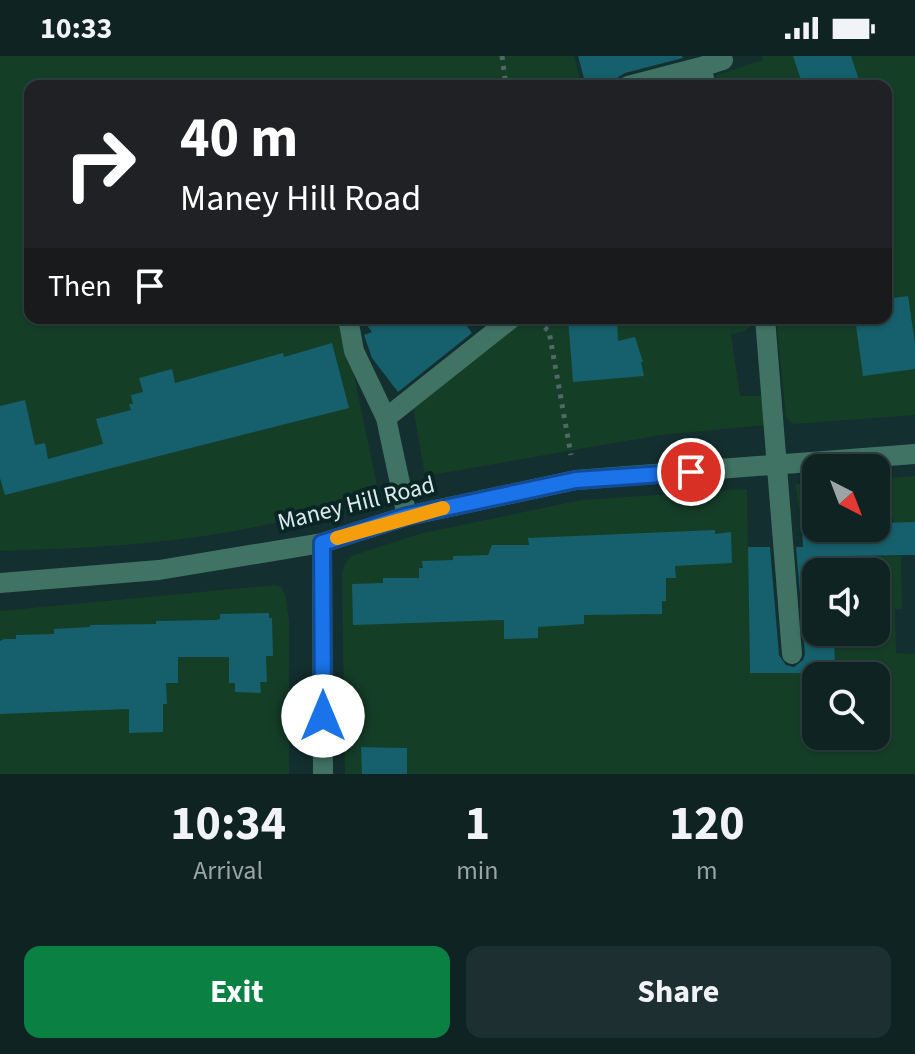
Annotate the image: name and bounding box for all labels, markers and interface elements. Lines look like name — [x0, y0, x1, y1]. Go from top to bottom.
text: 10:33 — [40, 7, 112, 50]
text: 40 m — [180, 99, 298, 178]
icon: right — [48, 112, 152, 216]
text: Maney Hill Road — [180, 173, 421, 224]
icon: arrive — [128, 264, 172, 308]
text: Then — [48, 265, 112, 308]
pin — [657, 438, 725, 506]
icon: arrive — [669, 450, 713, 494]
north arrow — [802, 454, 890, 542]
map controls — [802, 454, 890, 750]
street label: Maney Hill Road — [274, 467, 438, 540]
button: sound — [802, 558, 890, 646]
button: search — [802, 662, 890, 750]
position arrow — [281, 674, 365, 758]
text: 10:34 — [170, 790, 286, 858]
text: 1 — [465, 790, 490, 858]
text: 120 — [669, 790, 745, 858]
text: Arrival — [193, 852, 263, 889]
text: min — [456, 852, 498, 889]
text: m — [696, 852, 717, 889]
button: Exit — [24, 946, 450, 1038]
button: Share — [466, 946, 891, 1038]

